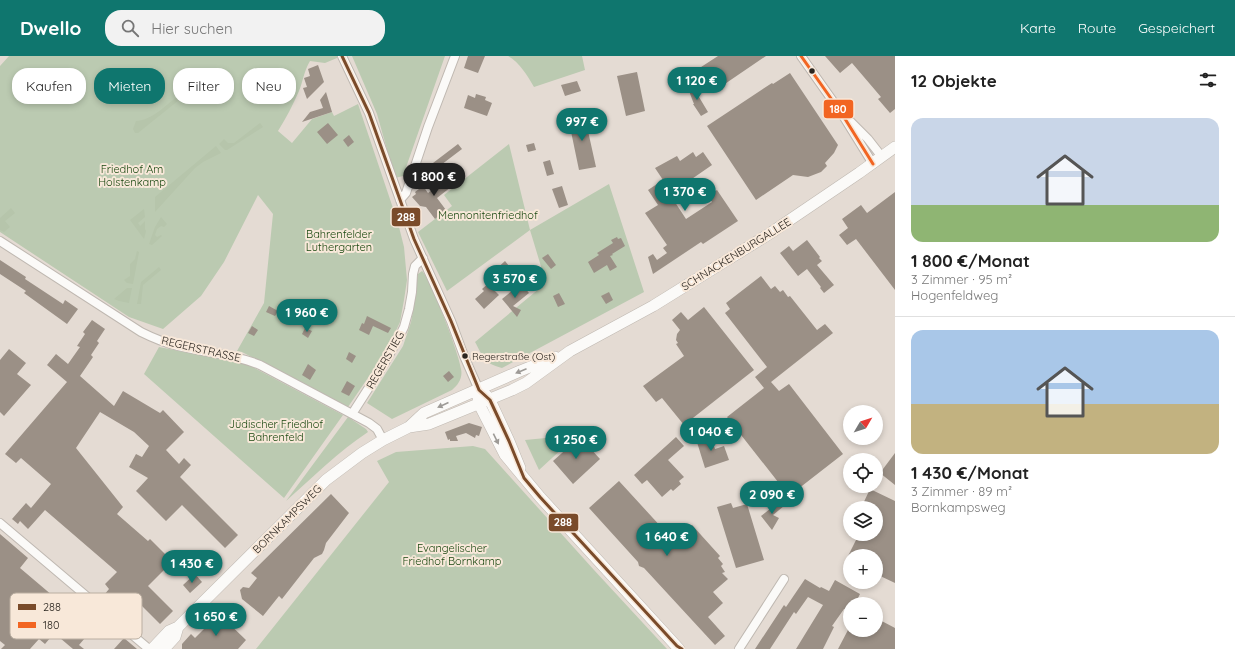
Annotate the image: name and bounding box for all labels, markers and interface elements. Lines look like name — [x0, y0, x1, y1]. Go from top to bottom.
search box — [105, 10, 385, 46]
text: Dwello — [20, 16, 81, 40]
icon: search — [119, 17, 141, 39]
text: Hier suchen — [151, 19, 233, 38]
text: Karte — [1020, 19, 1056, 37]
text: Route — [1078, 19, 1116, 37]
text: Gespeichert — [1138, 19, 1215, 37]
unlabelled marker — [807, 66, 817, 76]
pin: 1 120 € — [660, 67, 734, 101]
chip: Kaufen — [12, 68, 86, 104]
chip: Mieten — [94, 68, 165, 104]
chip: Filter — [173, 68, 234, 104]
chip: Neu — [242, 68, 296, 104]
icon: filters — [1197, 69, 1219, 91]
text: 12 Objekte — [911, 70, 997, 91]
text: 1 120 € — [677, 72, 717, 88]
line badge: 180 — [823, 99, 854, 119]
text: 180 — [829, 102, 847, 116]
pin: 997 € — [554, 108, 610, 142]
text: 997 € — [565, 113, 599, 129]
icon: home — [1029, 144, 1101, 216]
park label: Friedhof Am Holstenkamp — [98, 162, 166, 189]
pin: 1 800 € — [397, 163, 471, 197]
text: 1 800 € — [412, 168, 456, 184]
pin: 1 370 € — [648, 178, 722, 212]
text: 1 370 € — [664, 183, 706, 199]
line badge: 288 — [391, 207, 421, 227]
park label: Mennonitenfriedhof — [438, 208, 538, 222]
text: 288 — [397, 210, 415, 224]
street label: SCHNACKENBURGALLEE — [679, 215, 793, 293]
park label: Bahrenfelder Luthergarten — [306, 227, 373, 254]
text: 1 800 €/Monat — [911, 250, 1030, 271]
pin: 3 570 € — [478, 265, 552, 299]
text: 3 570 € — [492, 270, 538, 286]
text: 3 Zimmer · 95 m² — [911, 271, 1012, 287]
text: Hogenfeldweg — [911, 287, 998, 303]
pin: 1 960 € — [270, 299, 344, 333]
text: 1 960 € — [285, 304, 329, 320]
street label: REGERSTIEG — [363, 329, 407, 391]
street label: REGERSTRASSE — [160, 333, 242, 365]
place label: Regerstraße (Ost) — [472, 350, 556, 363]
marker: Regerstraße (Ost) — [460, 351, 470, 361]
icon: home — [1029, 356, 1101, 428]
one-way arrow — [516, 368, 527, 374]
one-way arrow — [437, 402, 448, 408]
north arrow — [843, 405, 883, 445]
map controls — [843, 405, 883, 637]
park label: Jüdischer Friedhof Bahrenfeld — [229, 417, 323, 444]
pin: 1 040 € — [674, 418, 748, 452]
text: 1 040 € — [689, 423, 733, 439]
pin: 1 250 € — [539, 426, 613, 460]
text: 1 250 € — [554, 431, 598, 447]
one-way arrow — [493, 434, 499, 445]
button: locate — [843, 453, 883, 493]
text: 1 430 €/Monat — [911, 462, 1029, 483]
pin: 2 090 € — [735, 481, 809, 515]
street label: BORNKAMPSWEG — [250, 482, 324, 556]
text: 3 Zimmer · 89 m² — [911, 483, 1012, 499]
text: 2 090 € — [749, 486, 795, 502]
text: Bornkampsweg — [911, 499, 1006, 515]
button: layers — [843, 501, 883, 541]
line badge: 288 — [548, 513, 579, 532]
text: 288 — [554, 515, 572, 529]
pin: 1 640 € — [630, 523, 704, 557]
text: 1 640 € — [645, 528, 689, 544]
park label: Evangelischer Friedhof Bornkamp — [402, 541, 502, 568]
button: + — [843, 549, 883, 589]
pin: 1 430 € — [155, 550, 229, 584]
text: 1 430 € — [170, 555, 214, 571]
legend — [10, 593, 142, 639]
button: − — [843, 597, 883, 637]
text: 288 — [43, 600, 61, 614]
pin: 1 650 € — [179, 603, 253, 637]
text: 1 650 € — [194, 608, 238, 624]
text: 180 — [43, 618, 60, 632]

